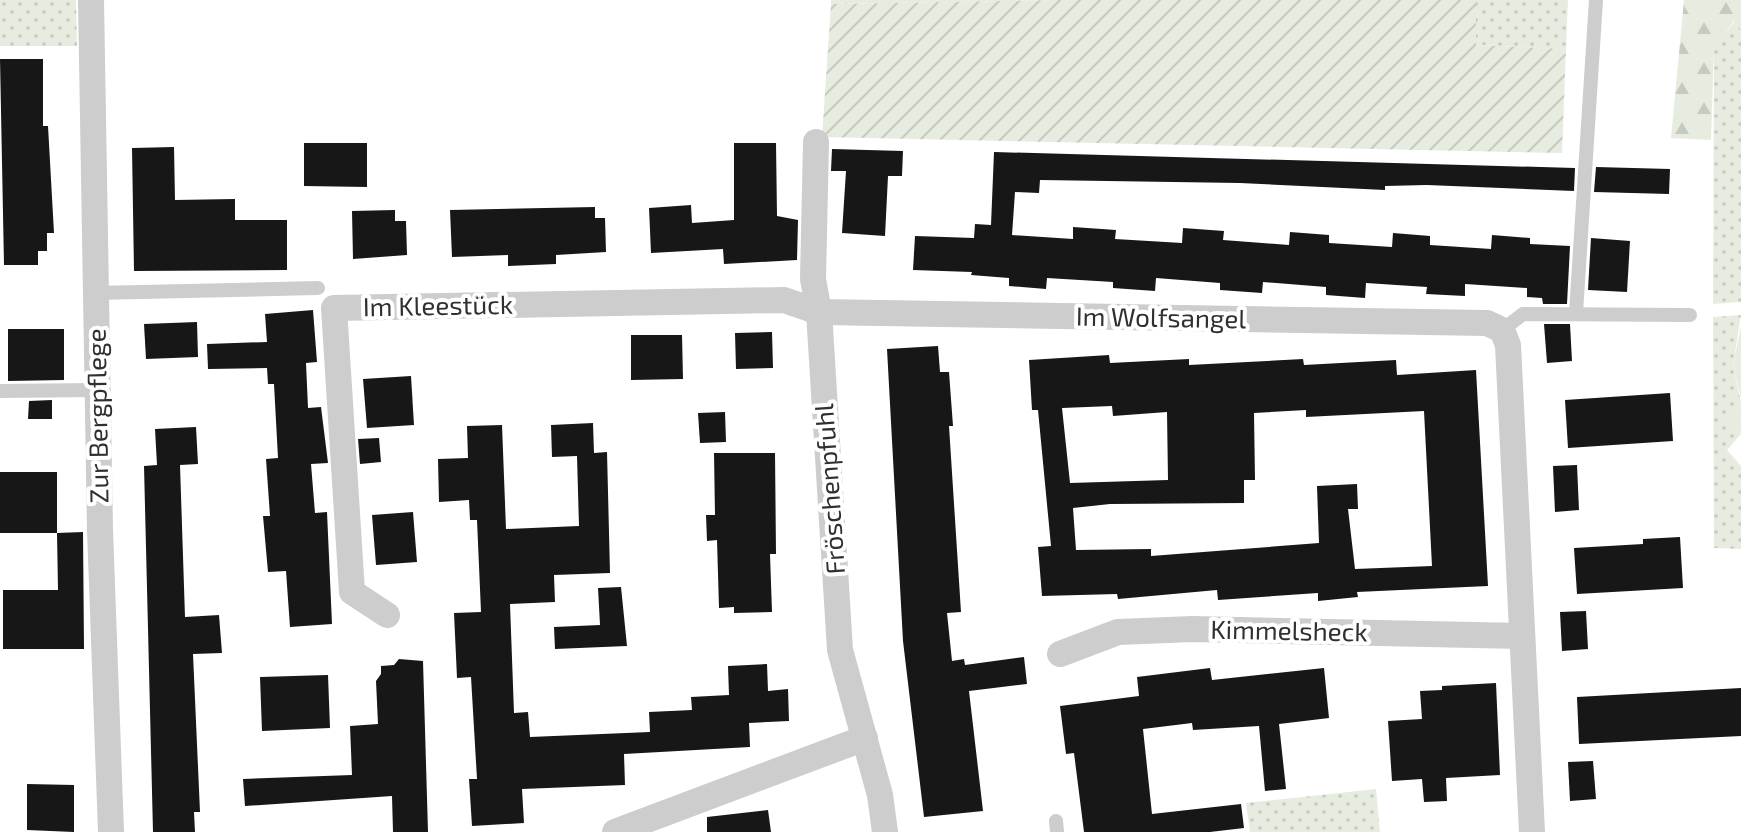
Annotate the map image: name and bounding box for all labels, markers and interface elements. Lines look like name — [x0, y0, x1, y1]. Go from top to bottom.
street label: Im Kleestück — [363, 288, 513, 321]
street label: Im Wolfsangel — [1076, 300, 1247, 333]
street label: Zur Bergpflege — [79, 328, 114, 504]
street label: Fröschenpfuhl — [807, 402, 850, 576]
street label: Kimmelsheck — [1210, 613, 1368, 646]

